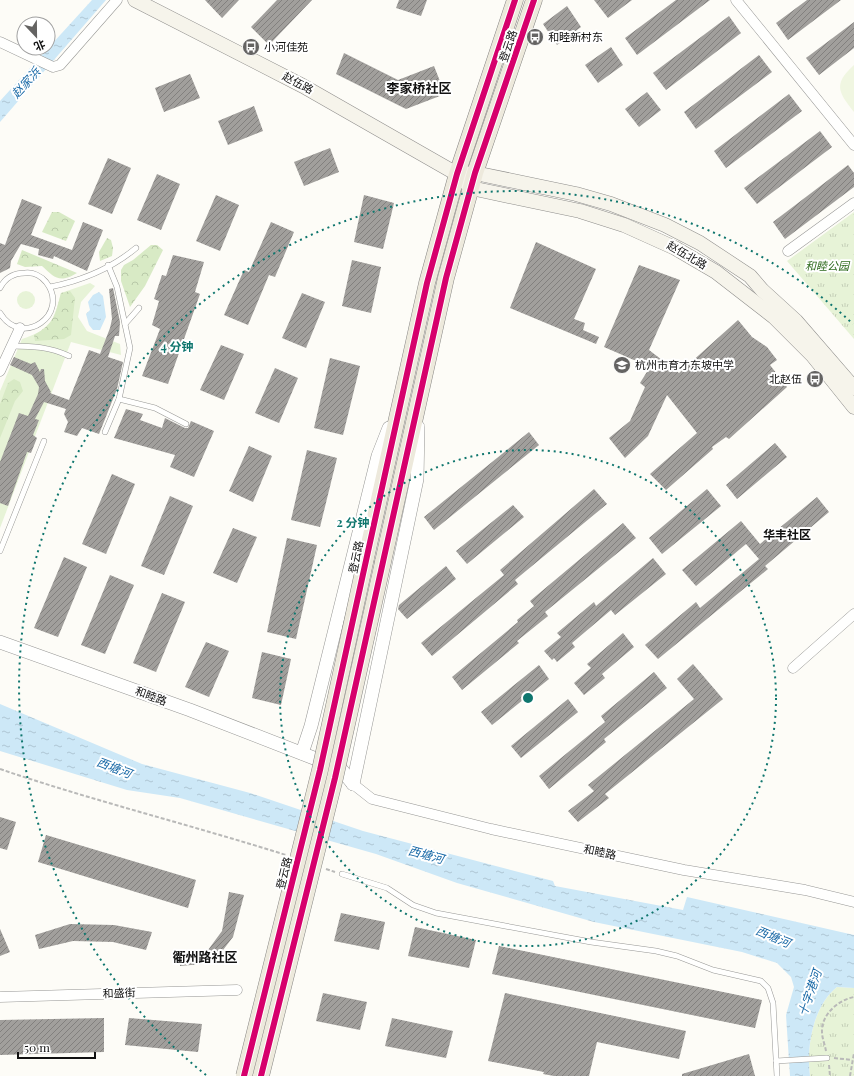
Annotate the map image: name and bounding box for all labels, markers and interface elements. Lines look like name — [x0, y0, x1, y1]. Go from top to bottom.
north arrow — [16, 16, 56, 56]
bus stop icon: 和睦新村东 — [525, 27, 545, 47]
street label: 登云路 — [495, 28, 520, 64]
place label: 和睦新村东 — [548, 29, 603, 44]
text: 北 — [32, 37, 48, 55]
bus stop icon: 小河佳苑 — [241, 37, 261, 57]
place label: 小河佳苑 — [264, 39, 308, 54]
water label: 赵家浜 — [7, 63, 44, 101]
street label: 赵伍路 — [280, 68, 316, 97]
district label: 李家桥社区 — [386, 79, 452, 96]
street label: 赵伍北路 — [664, 237, 710, 272]
park label: 和睦公园 — [805, 258, 851, 273]
text: 4 分钟 — [160, 338, 194, 354]
school or university icon: 杭州市育才东坡中学 — [612, 355, 632, 375]
place label: 杭州市育才东坡中学 — [635, 357, 734, 372]
bus stop icon: 北赵伍 — [805, 369, 825, 389]
place label: 北赵伍 — [769, 371, 802, 386]
text: 2 分钟 — [337, 514, 369, 530]
district label: 华丰社区 — [763, 526, 811, 542]
street label: 登云路 — [345, 539, 366, 575]
street label: 和睦路 — [133, 683, 169, 708]
centre of rings — [521, 691, 535, 705]
water label: 西塘河 — [95, 753, 136, 782]
street label: 和睦路 — [582, 841, 618, 862]
water label: 西塘河 — [407, 842, 448, 867]
street label: 登云路 — [272, 855, 295, 891]
water label: 西塘河 — [754, 922, 795, 951]
district label: 衢州路社区 — [172, 948, 238, 965]
water label: 十字港河 — [794, 965, 825, 1018]
street label: 和盛街 — [102, 984, 136, 1001]
scale bar — [18, 1034, 95, 1060]
text: 50 m — [24, 1039, 50, 1055]

